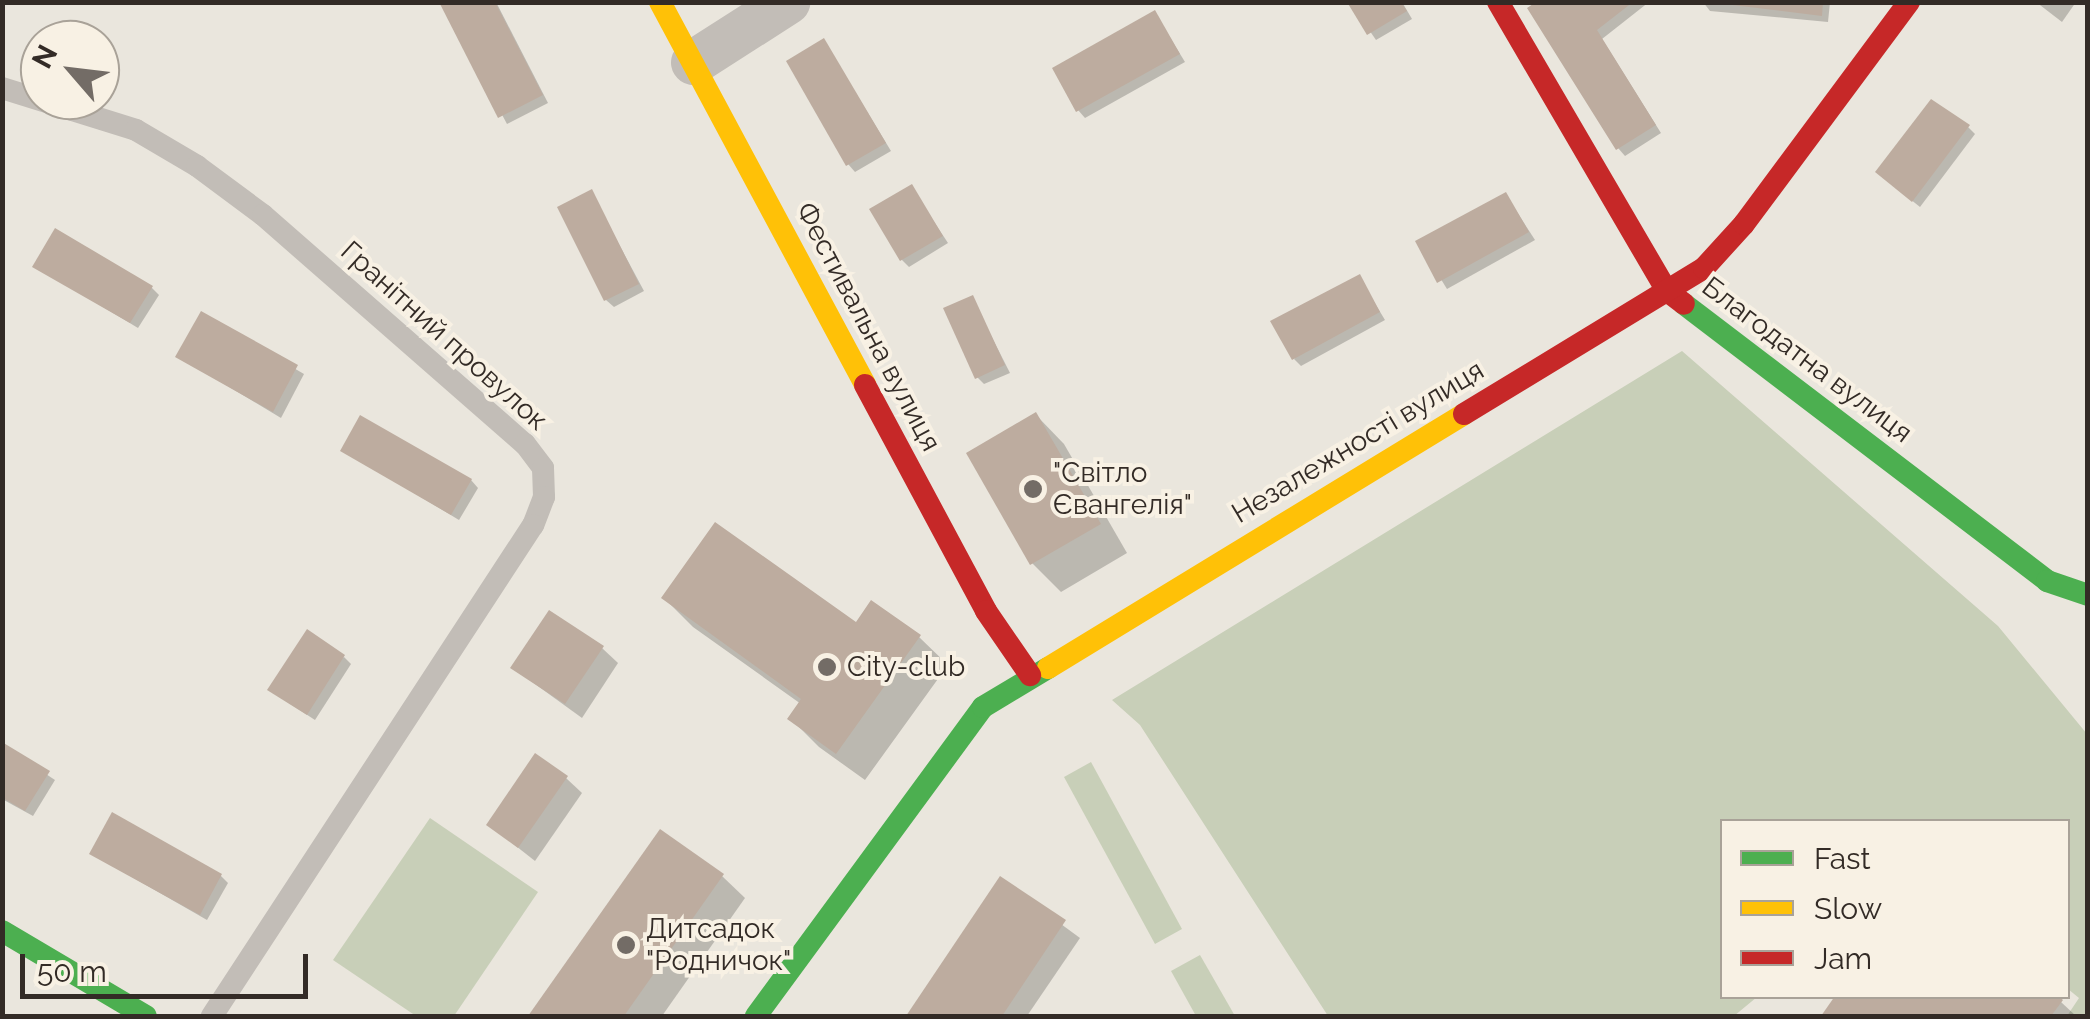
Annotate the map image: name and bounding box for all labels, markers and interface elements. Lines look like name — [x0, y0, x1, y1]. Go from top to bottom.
north arrow — [20, 20, 120, 120]
text: N — [25, 39, 64, 74]
street label: Фестивальна вулиця — [788, 197, 948, 457]
street label: Гранітний провулок — [334, 234, 554, 438]
street label: Благодатна вулиця — [1695, 270, 1919, 450]
street label: Незалежності вулиця — [1226, 353, 1490, 531]
place label: "Світло Євангелія" — [1053, 456, 1192, 522]
marker: "Світло Євангелія" — [1022, 478, 1044, 500]
place label: City-club — [847, 650, 965, 684]
marker: City-club — [816, 656, 838, 678]
legend — [1720, 819, 2070, 999]
text: Fast — [1814, 841, 1871, 876]
text: Slow — [1814, 891, 1882, 926]
place label: Дитсадок "Родничок" — [646, 912, 791, 978]
scale bar — [25, 934, 312, 996]
marker: Дитсадок "Родничок" — [615, 934, 637, 956]
text: Jam — [1814, 941, 1872, 976]
text: 50 m — [37, 954, 107, 989]

